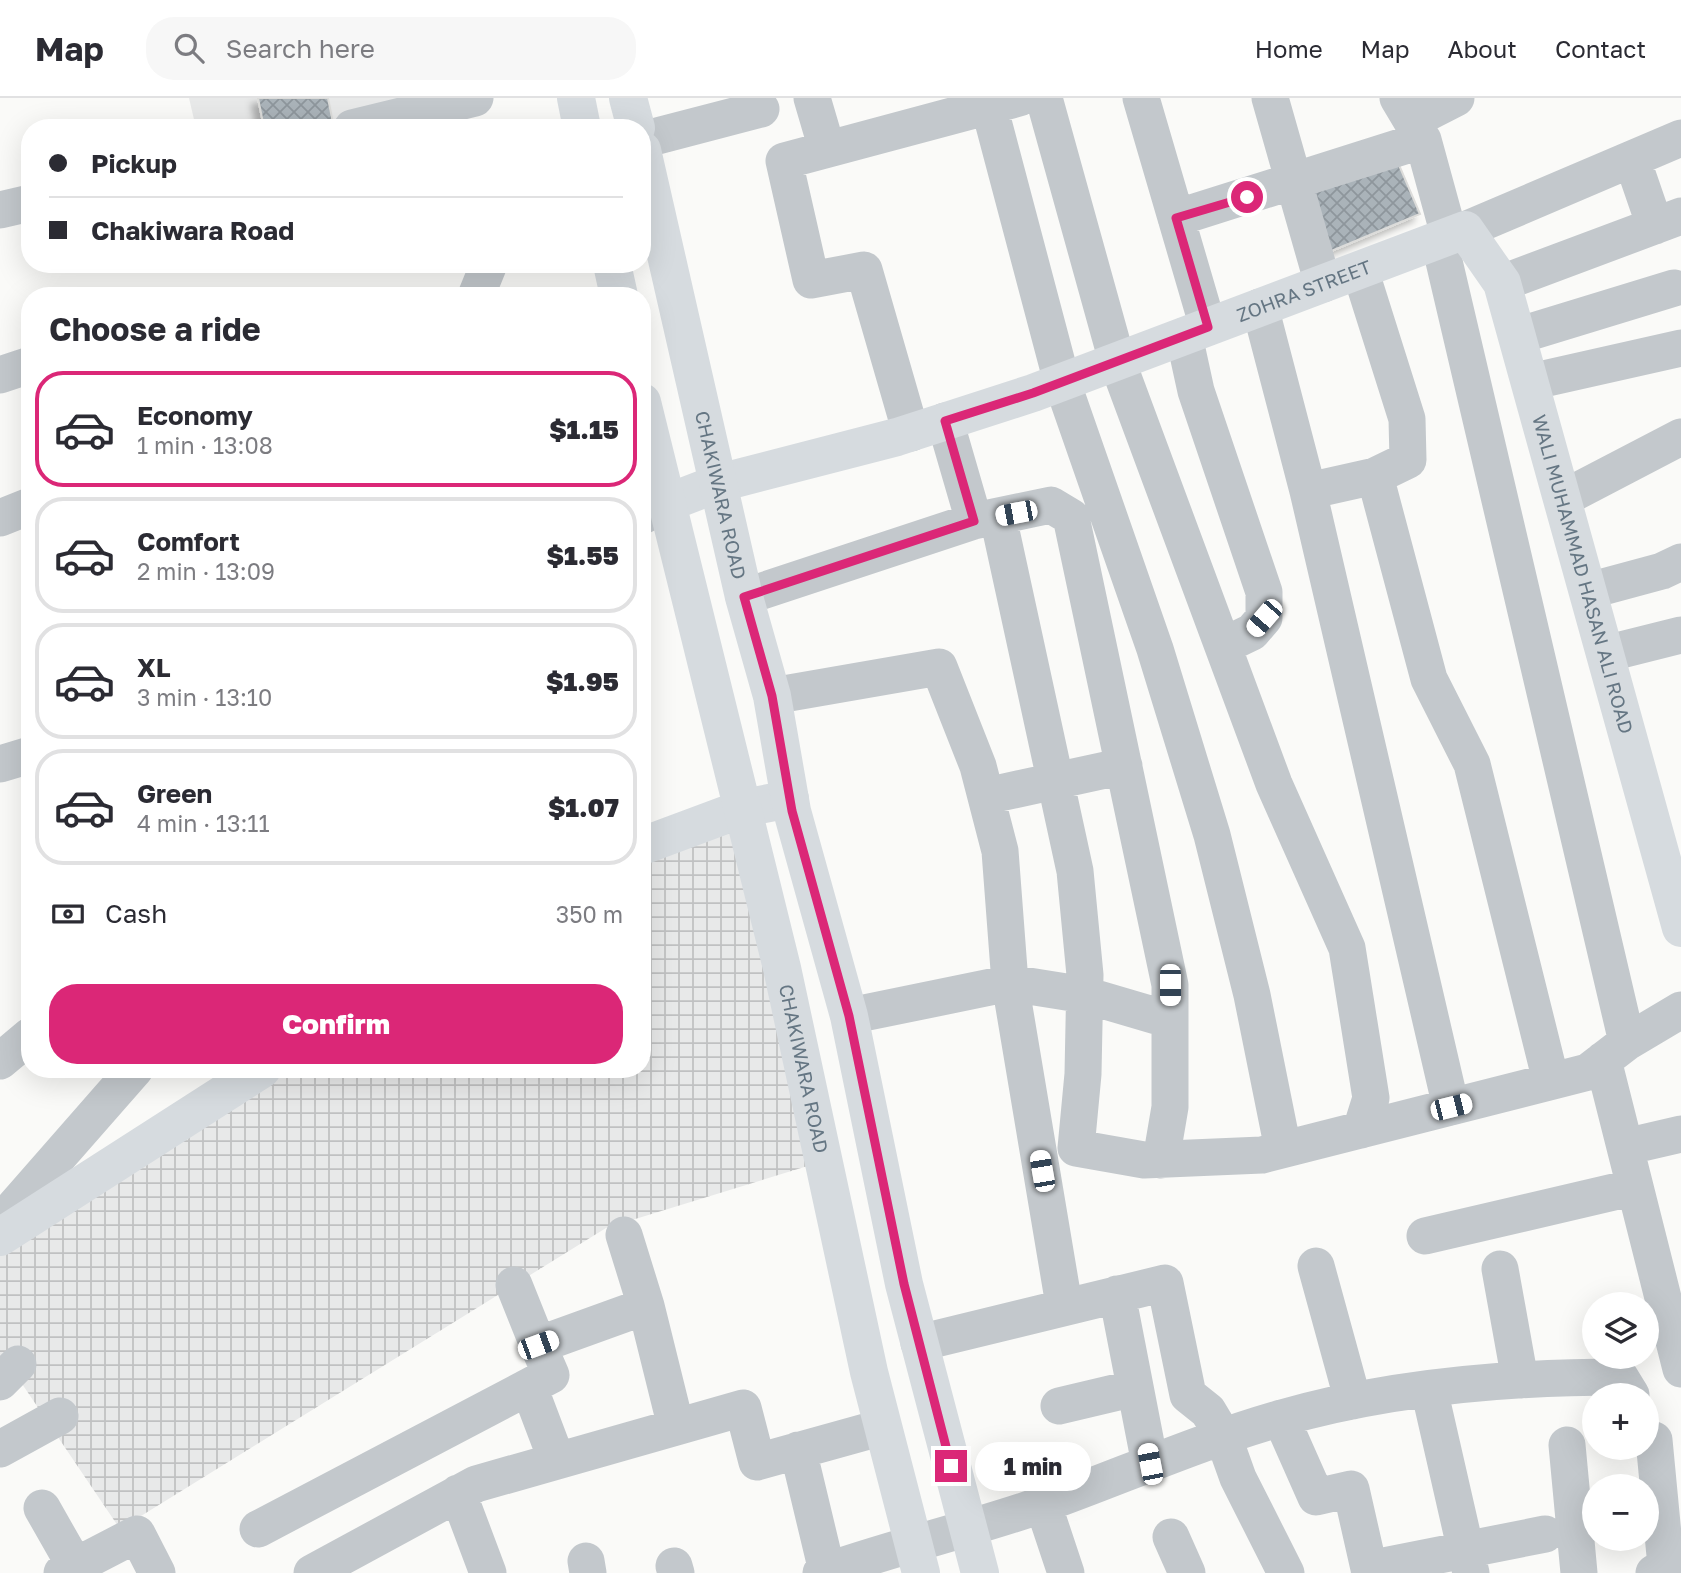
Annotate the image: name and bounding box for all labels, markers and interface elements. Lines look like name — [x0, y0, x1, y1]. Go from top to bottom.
search box — [146, 17, 636, 80]
text: Map — [35, 29, 104, 68]
icon: search — [170, 29, 208, 67]
text: Search here — [226, 33, 375, 64]
text: Home — [1255, 34, 1323, 63]
text: Map — [1361, 34, 1410, 63]
text: About — [1448, 34, 1517, 63]
text: Contact — [1555, 34, 1646, 63]
text: Pickup — [91, 148, 177, 179]
route start — [1231, 181, 1263, 213]
text: Chakiwara Road — [91, 215, 294, 246]
street label: ZOHRA STREET — [1233, 254, 1374, 326]
text: Choose a ride — [49, 310, 261, 348]
icon: car — [53, 398, 116, 461]
text: Economy — [137, 400, 253, 431]
street label: CHAKIWARA ROAD — [691, 409, 752, 581]
street label: WALI MUHAMMAD HASAN ALI ROAD — [1528, 412, 1639, 736]
text: $1.15 — [549, 414, 619, 445]
text: 1 min · 13:08 — [137, 431, 273, 459]
car — [994, 499, 1039, 527]
icon: car — [53, 524, 116, 587]
text: Comfort — [137, 526, 240, 557]
text: $1.55 — [547, 540, 619, 571]
text: 2 min · 13:09 — [137, 557, 275, 585]
car — [1243, 595, 1286, 641]
icon: car — [53, 650, 116, 713]
text: XL — [137, 652, 171, 683]
text: $1.95 — [546, 666, 619, 697]
text: 3 min · 13:10 — [137, 683, 272, 711]
icon: car — [53, 776, 116, 839]
text: Green — [137, 778, 212, 809]
text: $1.07 — [548, 792, 619, 823]
text: 4 min · 13:11 — [137, 809, 270, 837]
icon: cash — [49, 895, 87, 933]
text: Cash — [105, 898, 167, 929]
text: 350 m — [556, 900, 623, 928]
car — [1160, 964, 1181, 1006]
street label: CHAKIWARA ROAD — [775, 982, 834, 1155]
button: Confirm — [49, 984, 623, 1064]
car — [1429, 1092, 1474, 1122]
car — [1029, 1148, 1056, 1194]
map controls — [1582, 1292, 1659, 1551]
button: layers — [1582, 1292, 1659, 1369]
car — [515, 1328, 562, 1362]
button: + — [1582, 1383, 1659, 1460]
car — [1136, 1441, 1165, 1487]
callout: 1 min — [976, 1442, 1091, 1490]
route end — [935, 1450, 967, 1482]
text: 1 min — [1004, 1452, 1062, 1480]
button: − — [1582, 1474, 1659, 1551]

